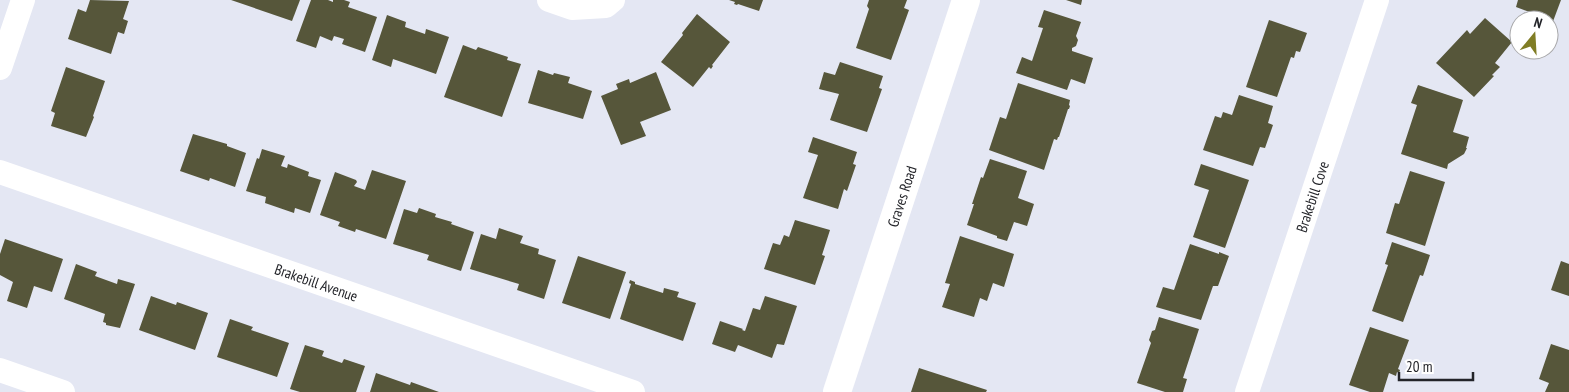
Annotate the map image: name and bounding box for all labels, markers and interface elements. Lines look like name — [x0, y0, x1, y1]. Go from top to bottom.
north arrow — [1509, 10, 1559, 60]
text: N — [1532, 13, 1544, 32]
street label: Brakebill Cove — [1291, 158, 1332, 235]
street label: Graves Road — [882, 163, 920, 229]
street label: Brakebill Avenue — [272, 259, 360, 305]
scale bar — [1399, 350, 1473, 382]
text: 20 m — [1406, 357, 1432, 376]

